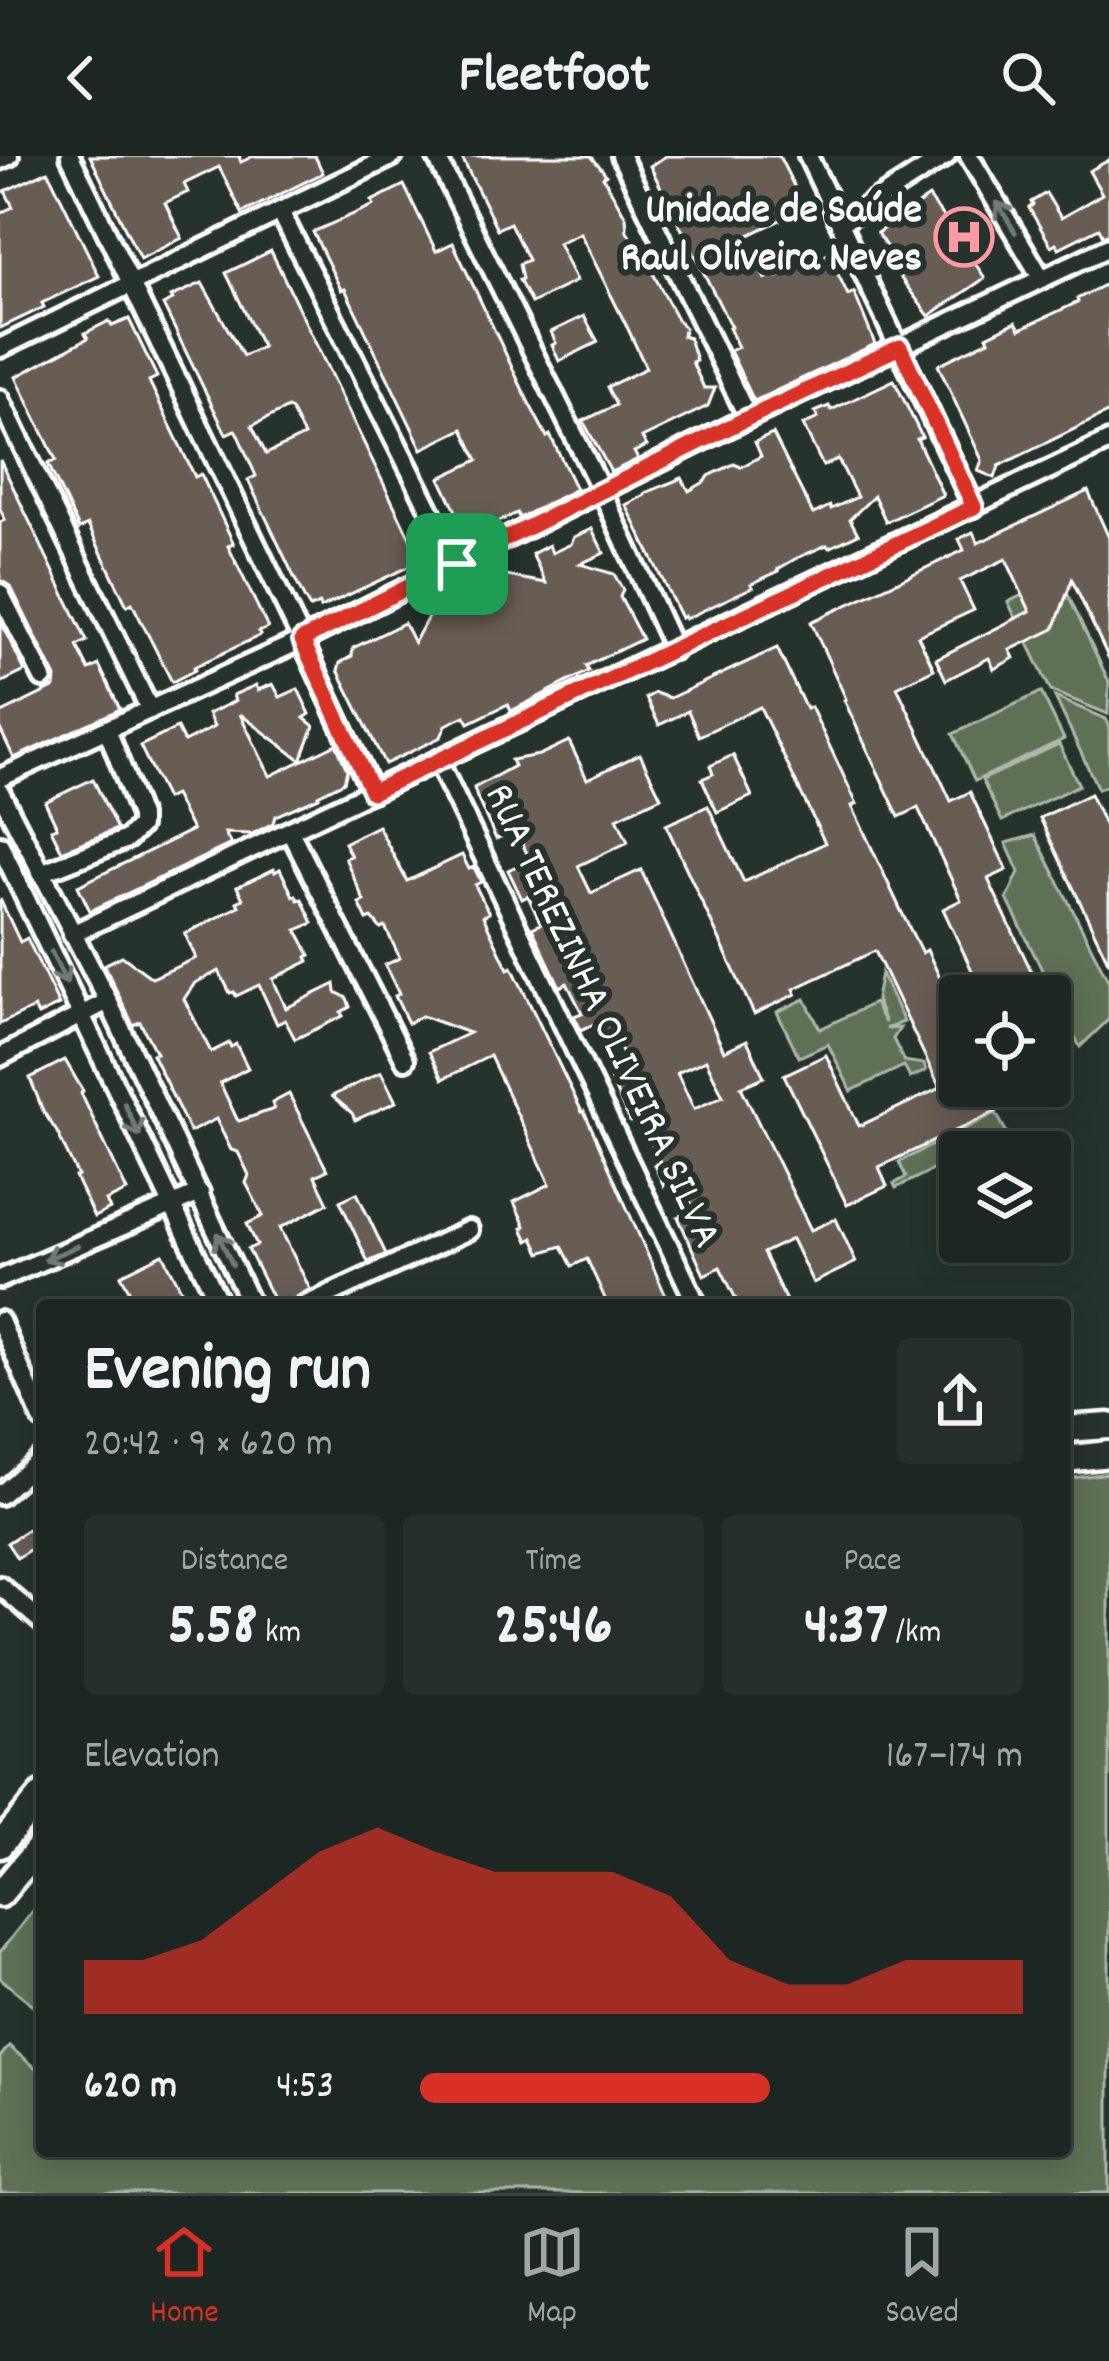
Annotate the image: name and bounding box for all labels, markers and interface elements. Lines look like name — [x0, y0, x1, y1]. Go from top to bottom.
text: Fleetfoot — [459, 40, 650, 117]
icon: back — [48, 45, 114, 111]
icon: search — [995, 45, 1061, 111]
place label: Unidade de Saúde Raul Oliveira Neves — [621, 183, 922, 291]
one-way arrow — [994, 201, 1018, 235]
hospital icon: Unidade de Saúde Raul Oliveira Neves — [933, 206, 995, 268]
pin — [406, 513, 508, 615]
icon: arrive — [424, 531, 490, 597]
street label: RUA TEREZINHA OLIVEIRA SILVA — [466, 775, 734, 1259]
one-way arrow — [49, 949, 71, 985]
map controls — [939, 975, 1071, 1263]
button: locate — [939, 975, 1071, 1107]
one-way arrow — [122, 1101, 144, 1137]
button: layers — [939, 1131, 1071, 1263]
one-way arrow — [213, 1232, 235, 1268]
one-way arrow — [44, 1244, 81, 1265]
text: Evening run — [84, 1327, 371, 1421]
button: share — [897, 1338, 1023, 1464]
text: 20:42 · 9 × 620 m — [84, 1419, 333, 1474]
text: Distance — [181, 1539, 288, 1586]
text: Time — [525, 1539, 582, 1586]
text: Pace — [843, 1539, 902, 1586]
text: 5.58 — [168, 1586, 257, 1672]
text: 25:46 — [494, 1586, 613, 1672]
text: 4:37 — [804, 1586, 888, 1672]
text: km — [257, 1611, 301, 1658]
text: /km — [888, 1611, 941, 1658]
text: Elevation — [84, 1731, 220, 1786]
text: 167–174 m — [886, 1731, 1023, 1786]
text: 620 m — [84, 2061, 177, 2116]
text: 4:53 — [276, 2061, 334, 2116]
tab: Home — [150, 2219, 219, 2338]
tab: Map — [519, 2219, 585, 2338]
tab: Saved — [885, 2219, 959, 2338]

